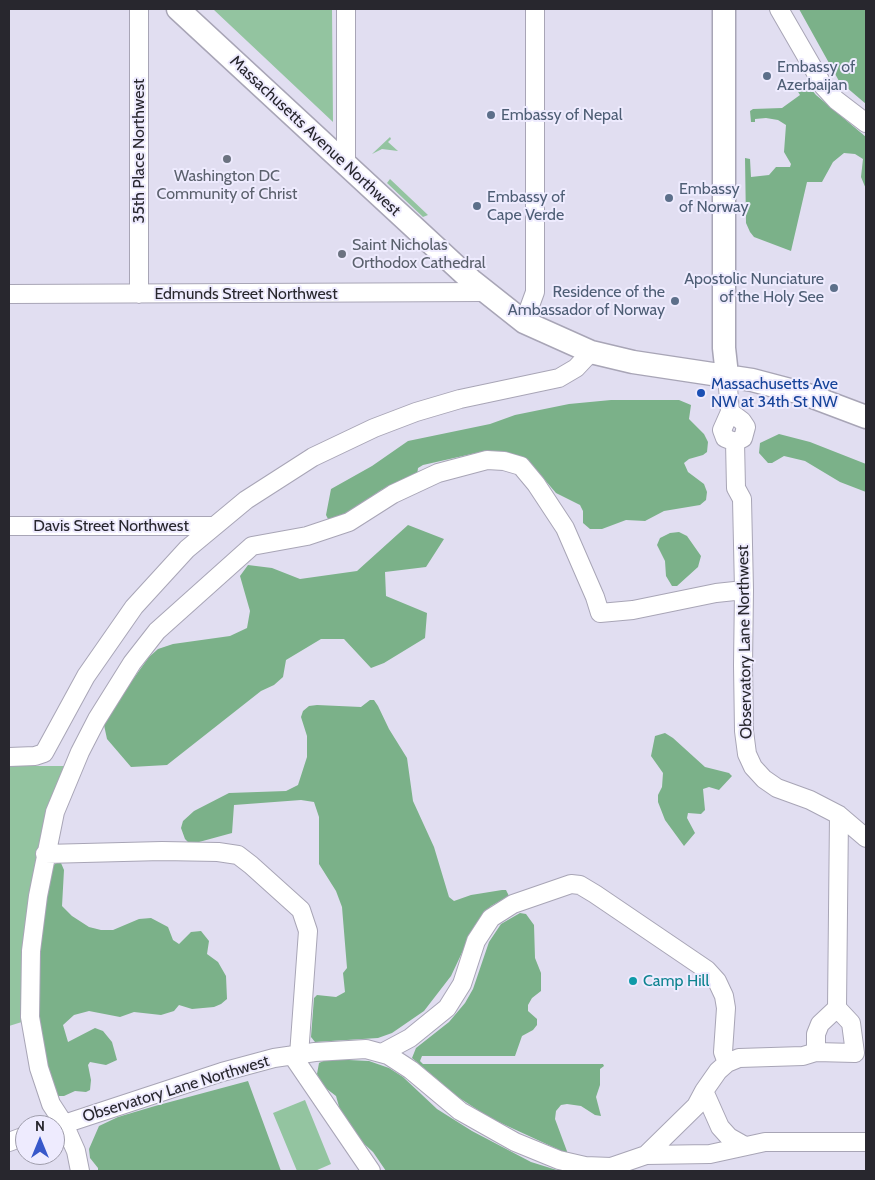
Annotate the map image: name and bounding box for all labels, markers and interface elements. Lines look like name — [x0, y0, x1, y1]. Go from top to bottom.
street label: Massachusetts Avenue Northwest — [226, 52, 404, 220]
place label: Embassy of Azerbaijan — [777, 57, 855, 95]
marker: Embassy of Azerbaijan — [761, 70, 773, 82]
street label: 35th Place Northwest — [129, 78, 149, 224]
place label: Embassy of Nepal — [501, 105, 622, 125]
marker: Embassy of Nepal — [485, 109, 497, 121]
marker: Washington DC Community of Christ — [221, 153, 233, 165]
place label: Washington DC Community of Christ — [157, 166, 297, 204]
place label: Embassy of Norway — [679, 179, 748, 217]
place label: Embassy of Cape Verde — [487, 187, 565, 225]
marker: Embassy of Norway — [663, 192, 675, 204]
marker: Embassy of Cape Verde — [471, 200, 483, 212]
place label: Saint Nicholas Orthodox Cathedral — [352, 235, 486, 273]
marker: Saint Nicholas Orthodox Cathedral — [336, 248, 348, 260]
place label: Apostolic Nunciature of the Holy See — [684, 269, 824, 307]
place label: Residence of the Ambassador of Norway — [508, 282, 665, 320]
marker: Apostolic Nunciature of the Holy See — [828, 282, 840, 294]
street label: Edmunds Street Northwest — [154, 284, 338, 304]
marker: Residence of the Ambassador of Norway — [669, 295, 681, 307]
place label: Massachusetts Ave NW at 34th St NW — [711, 374, 838, 412]
marker: Massachusetts Ave NW at 34th St NW — [695, 387, 707, 399]
street label: Davis Street Northwest — [33, 516, 189, 536]
street label: Observatory Lane Northwest — [734, 545, 756, 739]
place label: Camp Hill — [643, 971, 709, 991]
marker: Camp Hill — [627, 975, 639, 987]
street label: Observatory Lane Northwest — [80, 1051, 272, 1127]
north arrow — [15, 1115, 65, 1165]
text: N — [35, 1117, 45, 1135]

